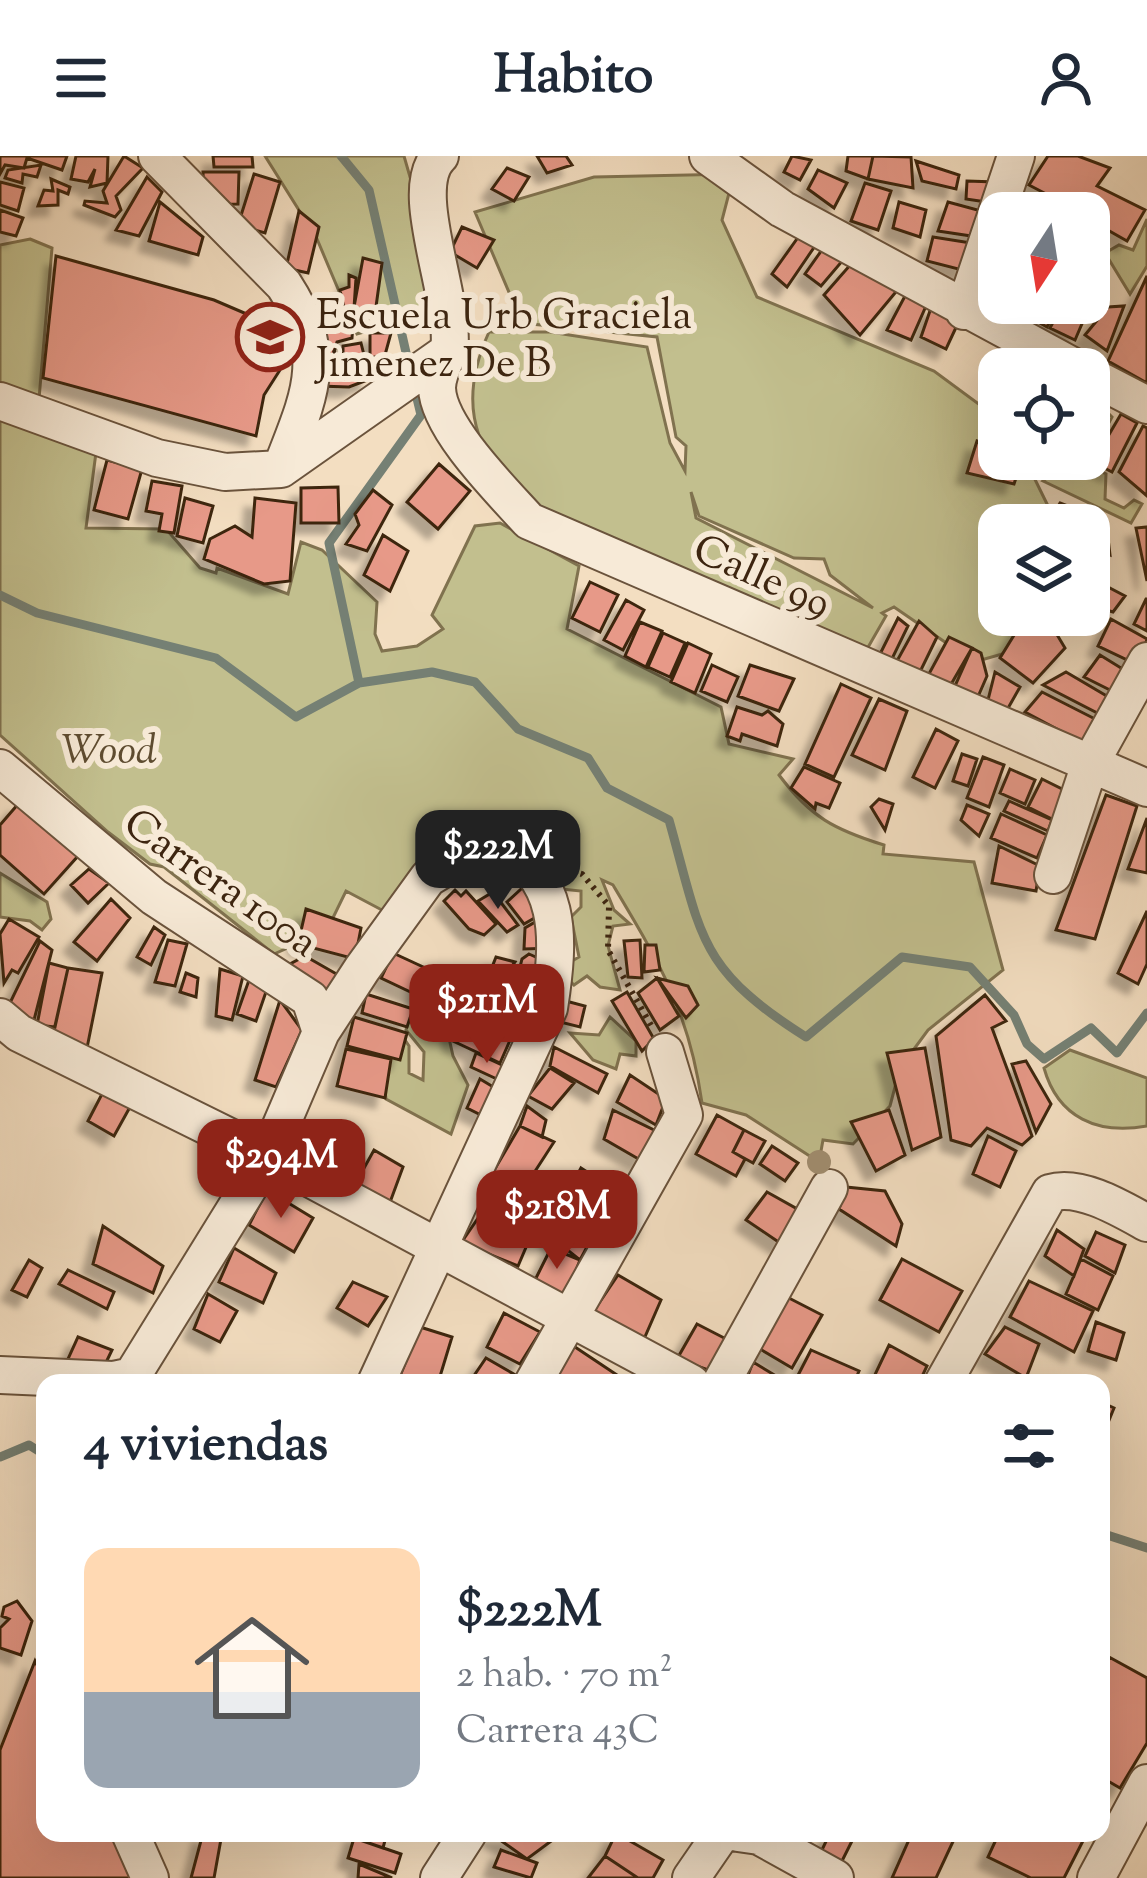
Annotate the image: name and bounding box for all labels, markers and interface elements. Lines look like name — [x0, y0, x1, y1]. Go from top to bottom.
text: Habito — [494, 39, 653, 117]
icon: menu — [48, 45, 114, 111]
icon: person — [1033, 45, 1099, 111]
north arrow — [978, 192, 1110, 324]
map controls — [978, 192, 1110, 636]
place label: Escuela Urb Graciela Jimenez De B — [314, 288, 692, 396]
school or university icon: Escuela Urb Graciela Jimenez De B — [235, 302, 305, 372]
button: locate — [978, 348, 1110, 480]
button: layers — [978, 504, 1110, 636]
street label: Calle 99 — [683, 522, 839, 635]
park label: Wood — [61, 723, 157, 783]
street label: Carrera 100a — [110, 796, 328, 974]
pin: $222M — [414, 810, 582, 912]
text: $222M — [442, 821, 554, 877]
pin: $211M — [403, 964, 571, 1066]
text: $211M — [436, 975, 538, 1031]
pin: $294M — [197, 1119, 365, 1221]
text: $294M — [224, 1130, 338, 1186]
pin: $218M — [473, 1170, 641, 1272]
text: $218M — [503, 1181, 611, 1237]
text: 4 viviendas — [84, 1410, 328, 1483]
icon: filters — [996, 1413, 1062, 1479]
text: $222M — [456, 1576, 602, 1649]
icon: home — [180, 1596, 324, 1740]
text: 2 hab. · 70 m² — [456, 1649, 673, 1705]
text: Carrera 43C — [456, 1705, 659, 1761]

